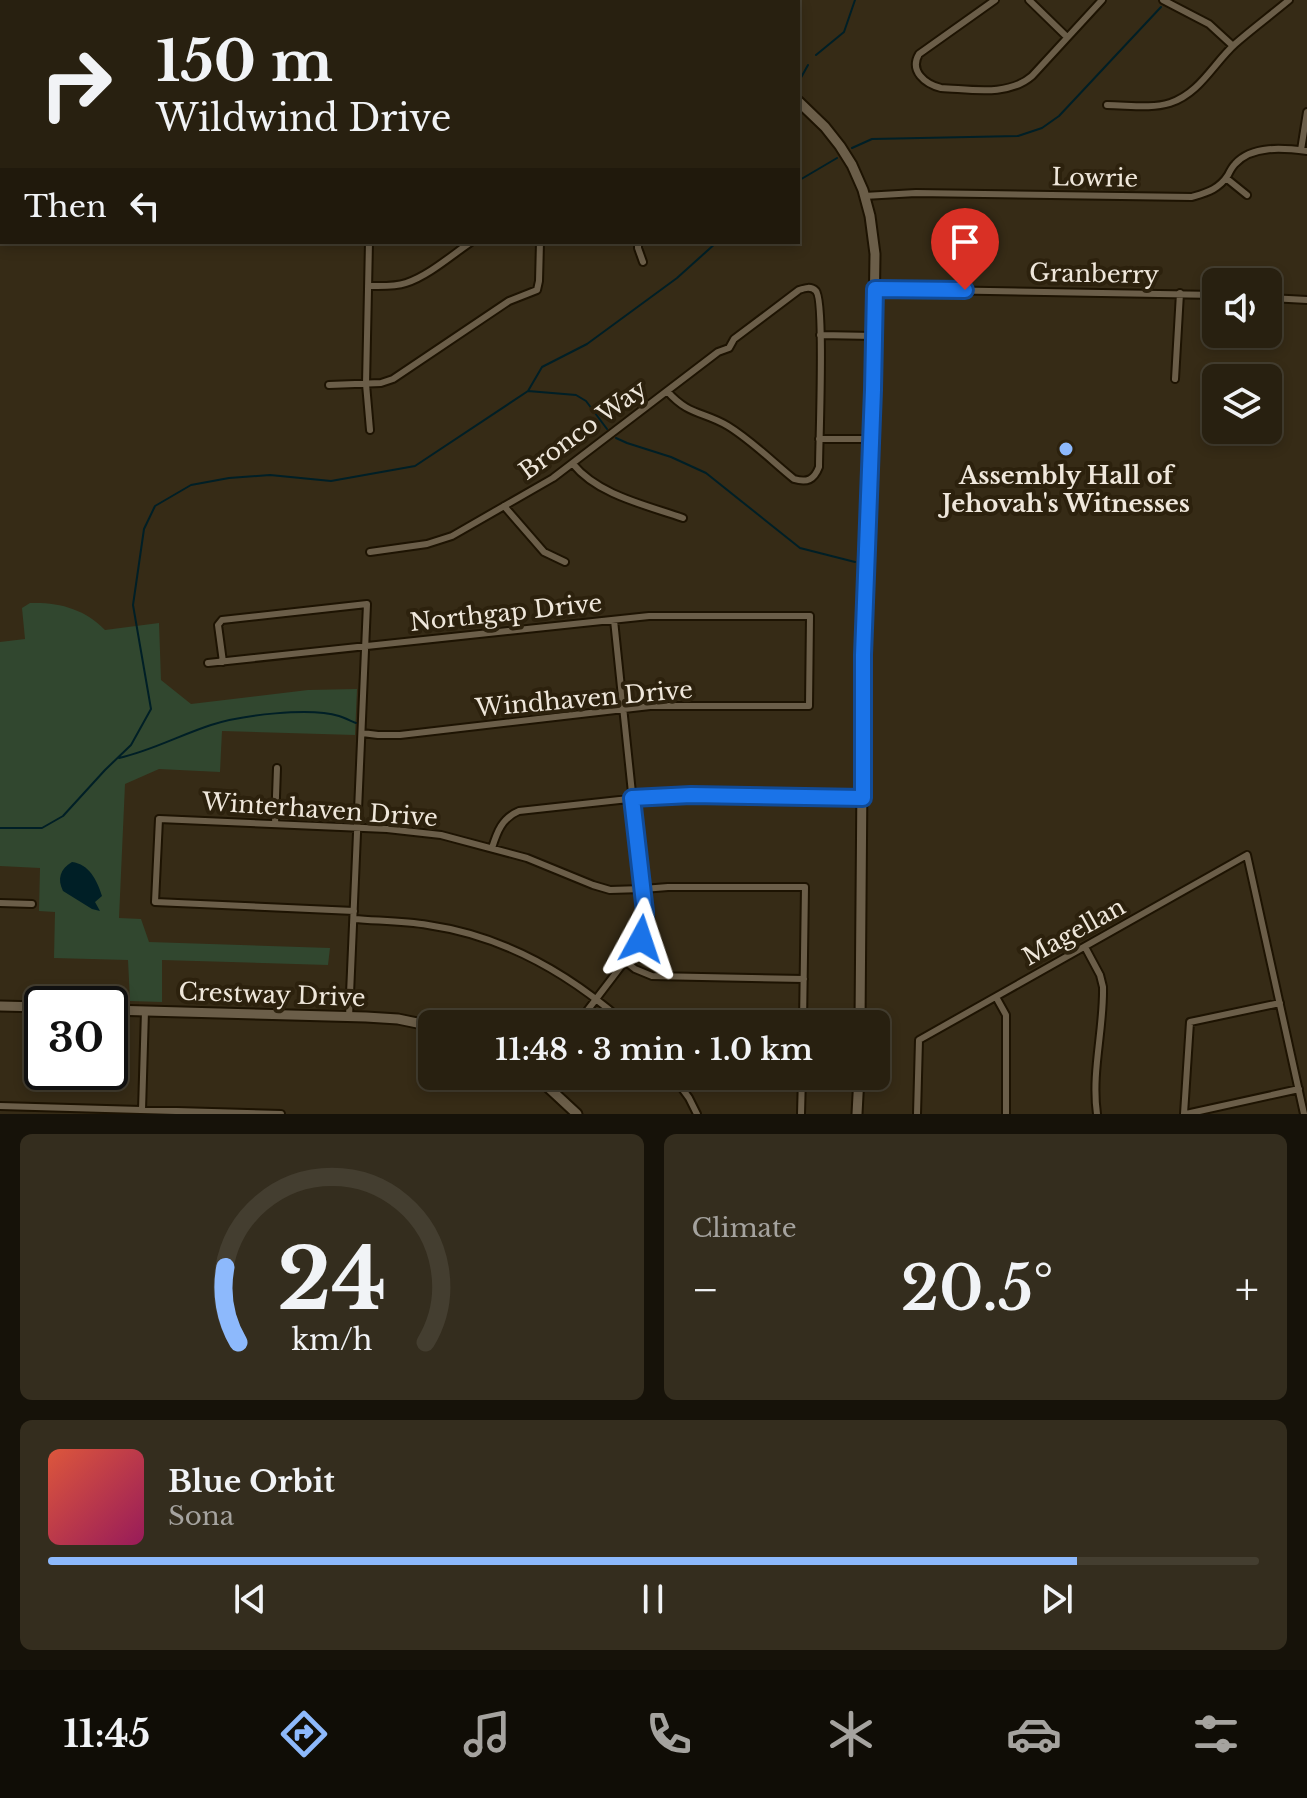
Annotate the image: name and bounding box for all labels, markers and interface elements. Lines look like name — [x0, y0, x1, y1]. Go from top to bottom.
text: 150 m — [156, 27, 333, 96]
icon: right — [24, 32, 128, 136]
text: Wildwind Drive — [156, 96, 451, 141]
street label: Lowrie — [1052, 162, 1139, 193]
icon: left — [123, 184, 167, 228]
text: Then — [24, 188, 107, 225]
pin — [931, 208, 999, 290]
icon: arrive — [943, 220, 987, 264]
street label: Granberry — [1029, 258, 1160, 289]
map controls — [1202, 268, 1282, 444]
button: sound — [1202, 268, 1282, 348]
button: layers — [1202, 364, 1282, 444]
street label: Bronco Way — [513, 373, 653, 486]
marker: Assembly Hall of Jehovah's Witnesses — [1057, 440, 1075, 458]
place label: Assembly Hall of Jehovah's Witnesses — [937, 461, 1190, 518]
street label: Northgap Drive — [408, 588, 603, 637]
street label: Windhaven Drive — [473, 675, 694, 723]
street label: Winterhaven Drive — [200, 787, 439, 832]
street label: Magellan — [1017, 892, 1130, 972]
position arrow — [599, 897, 683, 981]
street label: Crestway Drive — [178, 977, 366, 1012]
speed limit sign: 30 — [24, 986, 128, 1090]
text: 11:48 · 3 min · 1.0 km — [495, 1031, 813, 1068]
text: Climate — [692, 1212, 797, 1244]
text: 24 — [277, 1228, 386, 1331]
text: 20.5° — [901, 1252, 1054, 1326]
text: − — [692, 1262, 719, 1317]
text: + — [1235, 1262, 1259, 1317]
text: km/h — [291, 1322, 372, 1358]
text: Blue Orbit — [168, 1463, 335, 1500]
text: Sona — [168, 1500, 234, 1532]
icon: previous — [228, 1577, 272, 1621]
icon: pause — [631, 1577, 675, 1621]
icon: next — [1035, 1577, 1079, 1621]
icon: directions — [276, 1706, 332, 1762]
icon: music — [459, 1706, 515, 1762]
icon: phone — [641, 1706, 697, 1762]
icon: climate — [823, 1706, 879, 1762]
icon: car — [1006, 1706, 1062, 1762]
icon: filters — [1188, 1706, 1244, 1762]
text: 11:45 — [63, 1712, 150, 1757]

